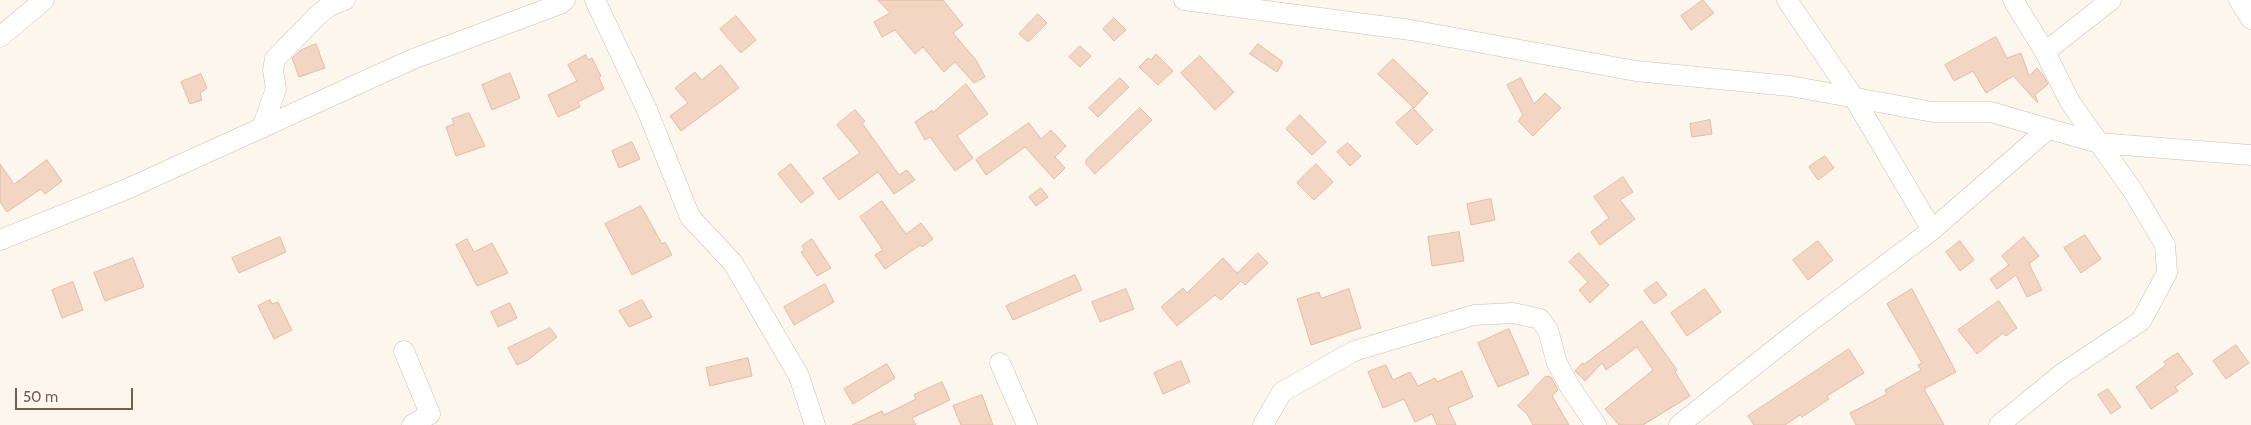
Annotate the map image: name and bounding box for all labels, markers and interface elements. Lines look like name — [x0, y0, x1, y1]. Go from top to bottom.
scale bar — [18, 378, 135, 410]
text: 50 m — [23, 388, 58, 406]

